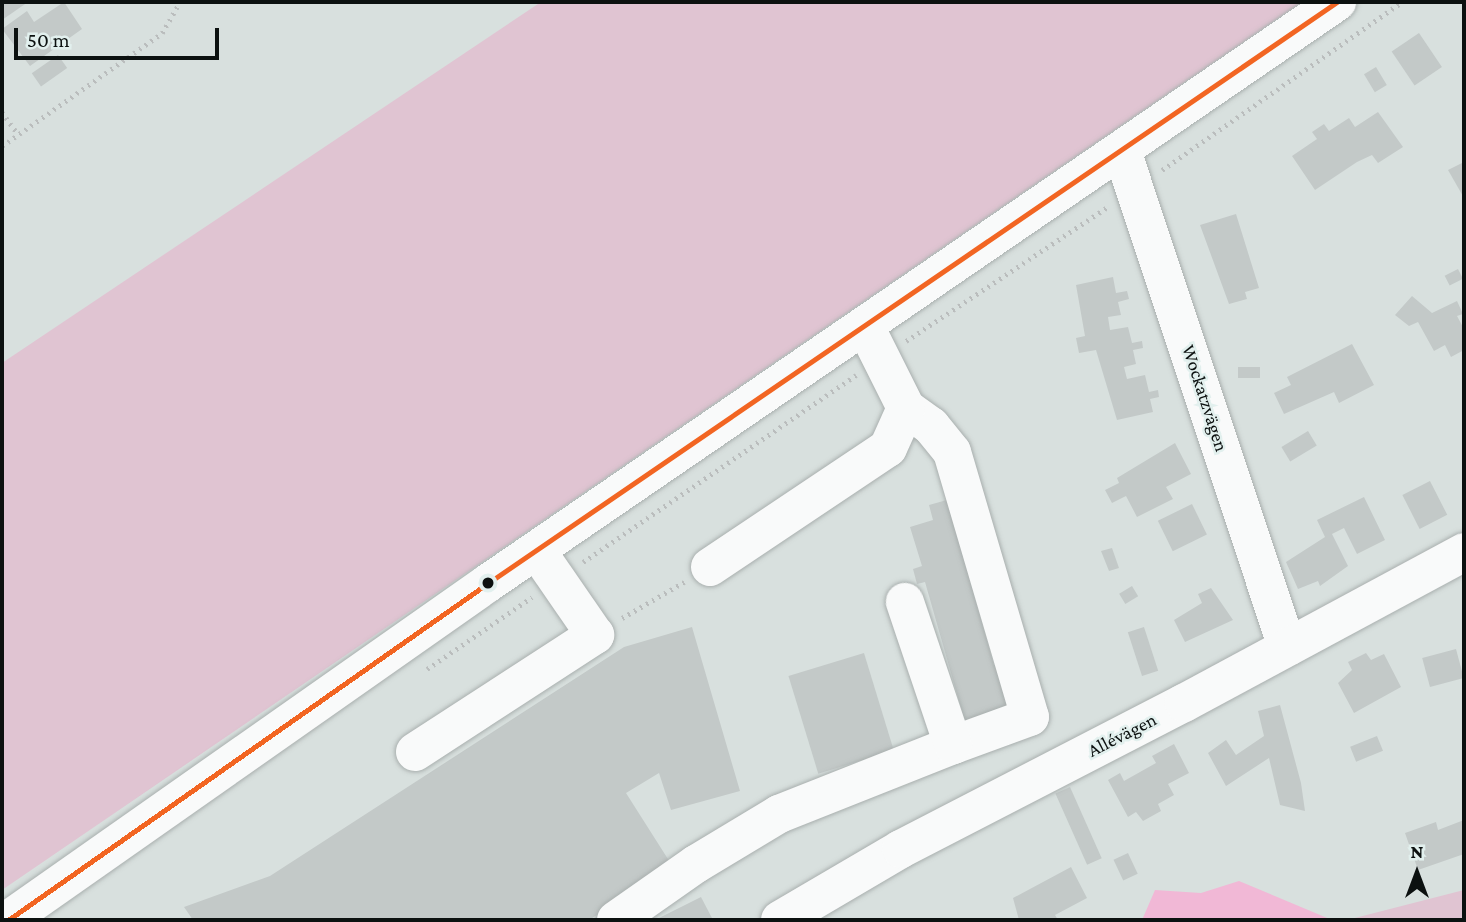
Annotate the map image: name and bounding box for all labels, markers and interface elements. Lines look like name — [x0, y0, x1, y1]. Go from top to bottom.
scale bar — [18, 14, 222, 58]
text: 50 m — [27, 28, 70, 52]
street label: Wockatzvägen — [1177, 342, 1233, 454]
unlabelled marker — [481, 576, 495, 590]
street label: Allévägen — [1084, 708, 1160, 762]
north arrow — [1382, 838, 1452, 908]
text: N — [1411, 841, 1423, 862]

